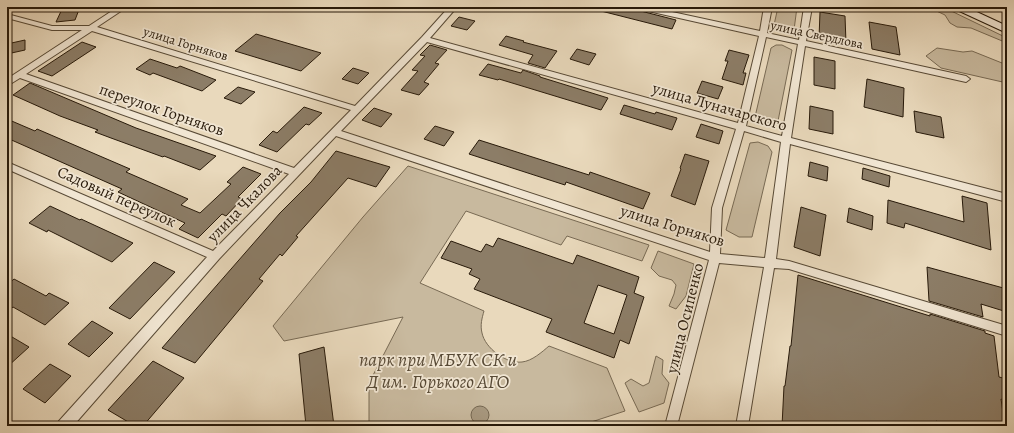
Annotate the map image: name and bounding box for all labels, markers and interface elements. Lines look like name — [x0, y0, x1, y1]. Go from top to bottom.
street label: улица Свердлова — [768, 16, 865, 53]
street label: улица Горняков — [140, 22, 230, 64]
street label: улица Луначарского — [649, 77, 790, 137]
street label: переулок Горняков — [96, 78, 227, 142]
street label: улица Чкалова — [201, 160, 288, 248]
street label: Садовый переулок — [54, 161, 179, 233]
street label: улица Горняков — [617, 199, 728, 252]
street label: улица Осипенко — [660, 261, 709, 377]
park label: парк при МБУК СК и Д им. Горького АГО — [359, 347, 517, 395]

